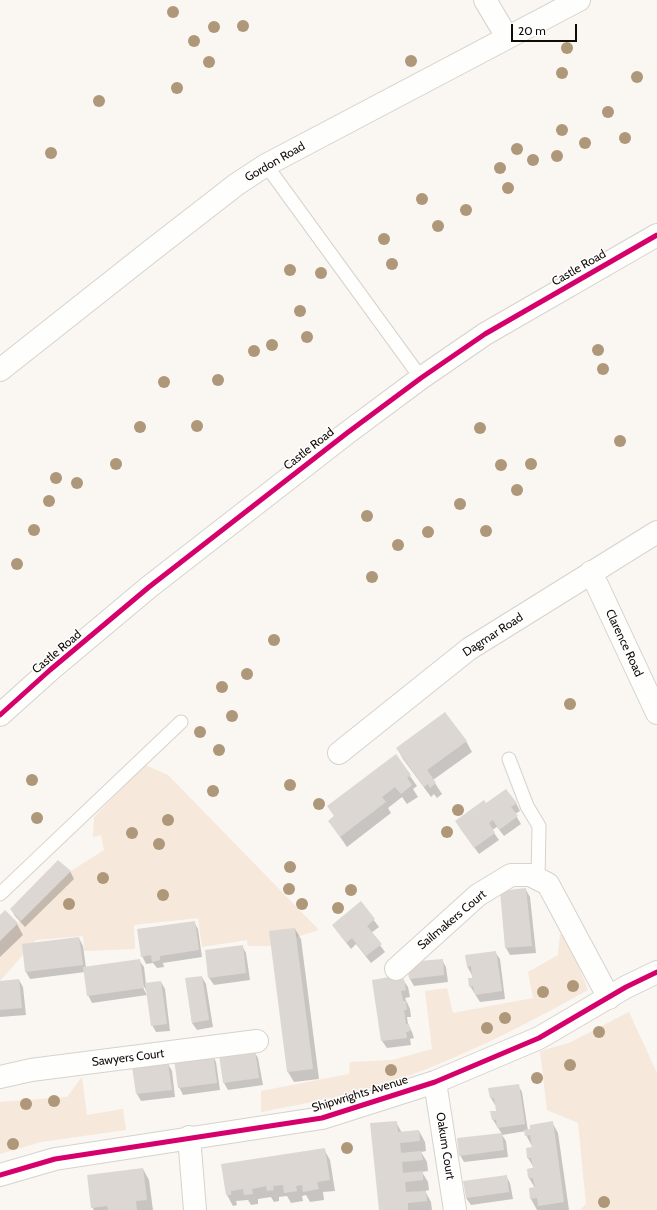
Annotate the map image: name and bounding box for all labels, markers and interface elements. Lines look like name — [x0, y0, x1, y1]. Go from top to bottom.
scale bar — [513, 16, 579, 42]
text: 20 m — [518, 23, 546, 38]
street label: Gordon Road — [242, 139, 308, 185]
street label: Castle Road — [550, 247, 608, 289]
street label: Castle Road — [281, 425, 337, 473]
street label: Clarence Road — [602, 607, 646, 679]
street label: Dagmar Road — [460, 610, 526, 660]
street label: Castle Road — [29, 627, 85, 677]
street label: Sailmakers Court — [415, 887, 489, 953]
street label: Sawyers Court — [91, 1046, 165, 1070]
street label: Shipwrights Avenue — [310, 1073, 410, 1115]
street label: Oakum Court — [433, 1111, 457, 1181]

